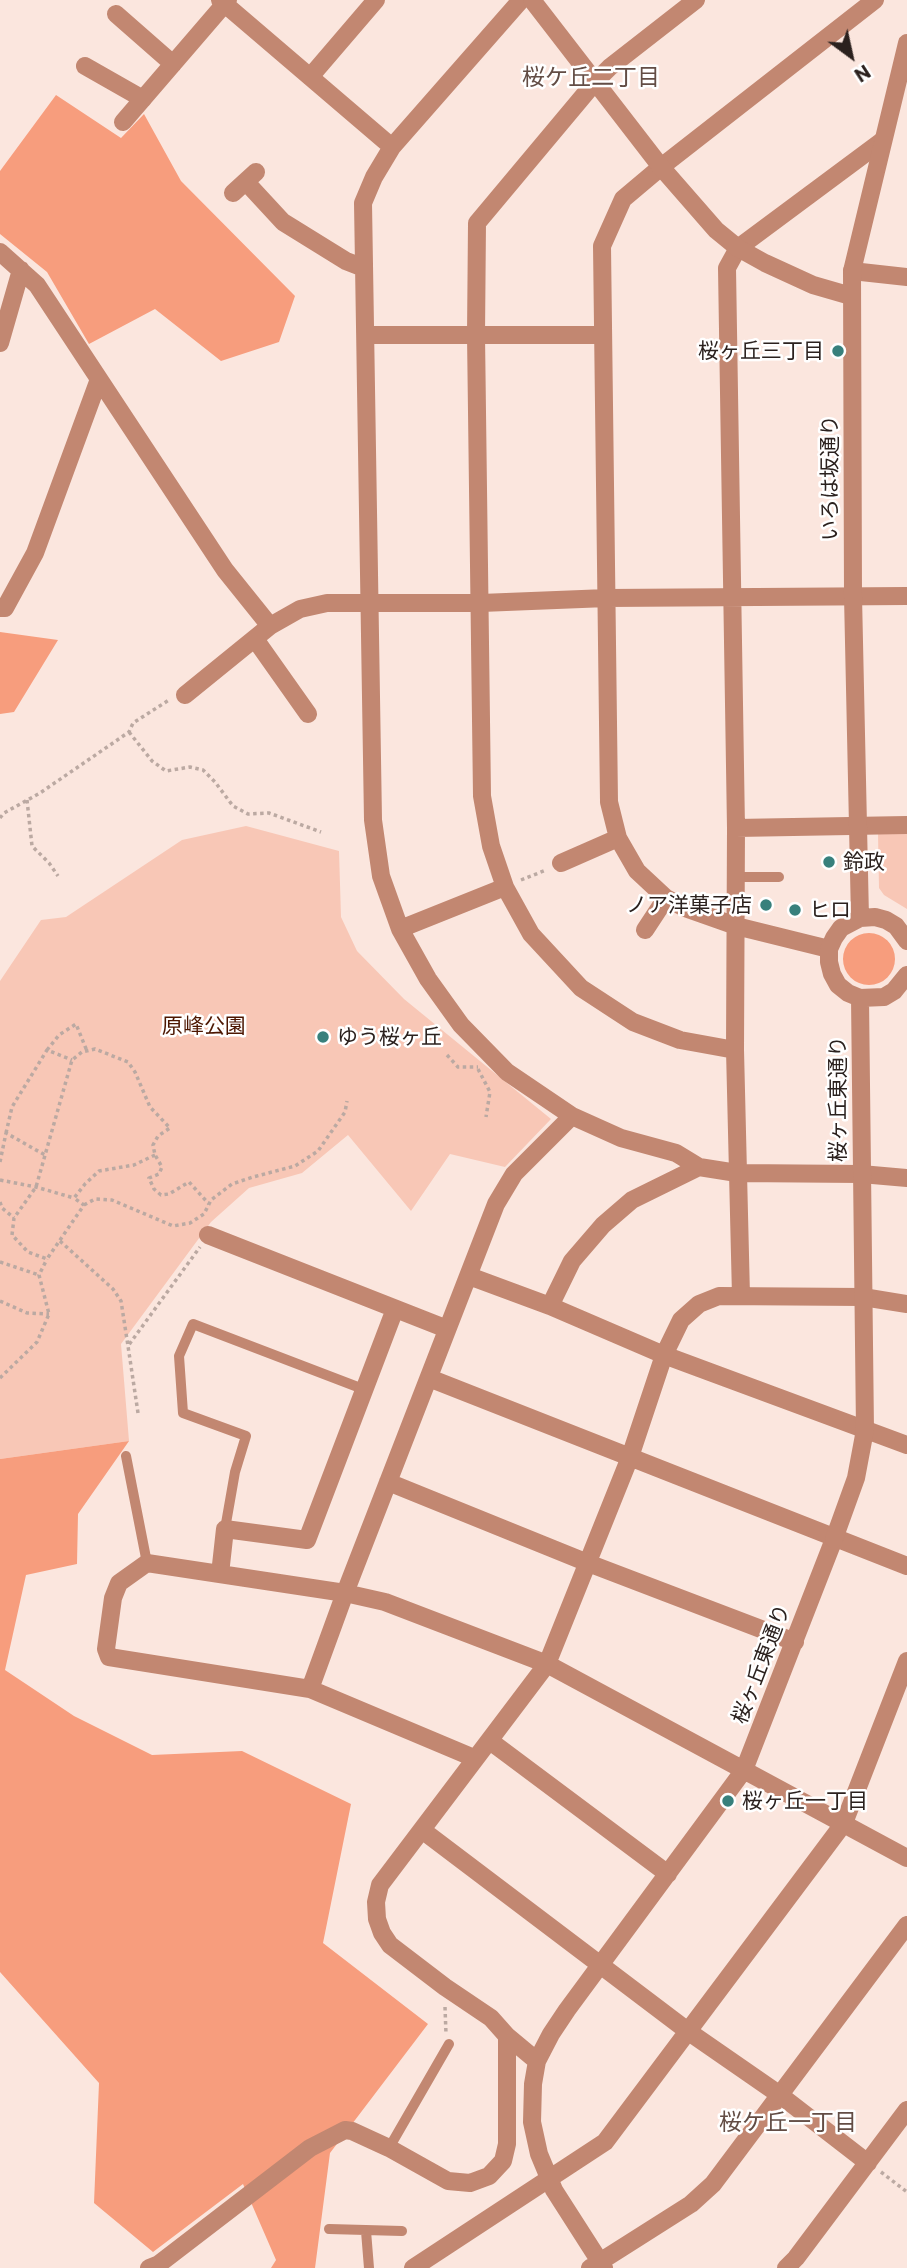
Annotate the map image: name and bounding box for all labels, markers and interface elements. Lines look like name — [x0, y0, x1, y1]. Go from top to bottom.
north arrow — [816, 21, 886, 91]
text: N — [850, 60, 875, 88]
district label: 桜ケ丘二丁目 — [522, 63, 660, 91]
place label: 桜ヶ丘三丁目 — [698, 338, 824, 364]
marker: 桜ヶ丘三丁目 — [830, 343, 846, 359]
street label: いろは坂通り — [817, 415, 843, 541]
place label: 鈴政 — [843, 849, 885, 875]
marker: 鈴政 — [821, 854, 837, 870]
place label: ノア洋菓子店 — [626, 892, 752, 918]
marker: ノア洋菓子店 — [758, 897, 774, 913]
place label: ヒロ — [809, 897, 851, 923]
marker: ヒロ — [787, 902, 803, 918]
park label: 原峰公園 — [162, 1013, 246, 1039]
place label: ゆう桜ヶ丘 — [337, 1024, 442, 1050]
marker: ゆう桜ヶ丘 — [315, 1029, 331, 1045]
street label: 桜ヶ丘東通り — [825, 1036, 851, 1162]
street label: 桜ヶ丘東通り — [727, 1601, 795, 1727]
place label: 桜ヶ丘一丁目 — [742, 1788, 868, 1814]
marker: 桜ヶ丘一丁目 — [720, 1793, 736, 1809]
district label: 桜ケ丘一丁目 — [719, 2108, 857, 2136]

